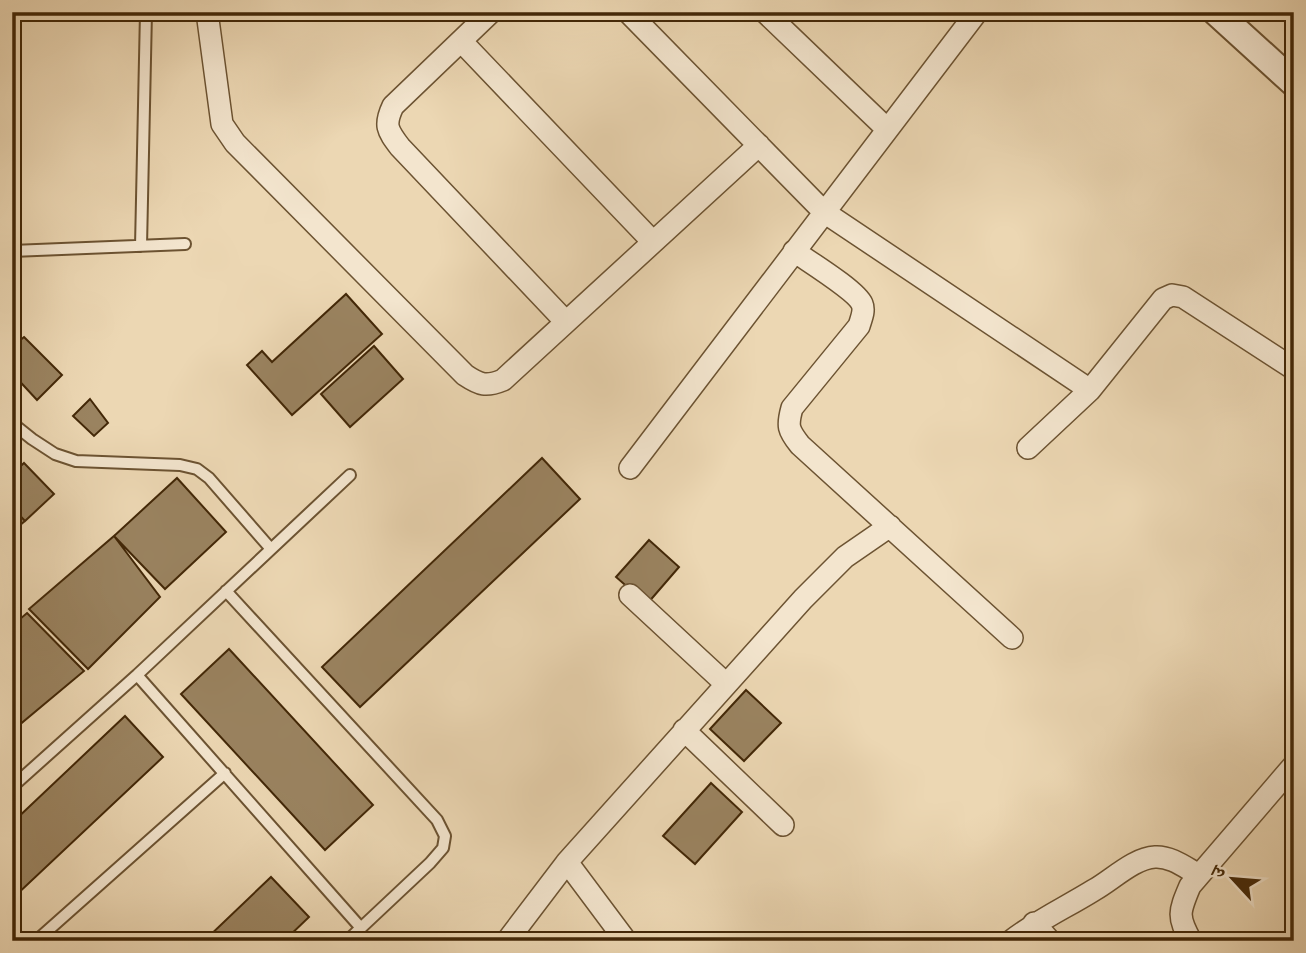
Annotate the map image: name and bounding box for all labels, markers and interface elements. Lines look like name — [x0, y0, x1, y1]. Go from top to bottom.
north arrow — [1198, 844, 1268, 914]
text: उ — [1205, 861, 1231, 883]

